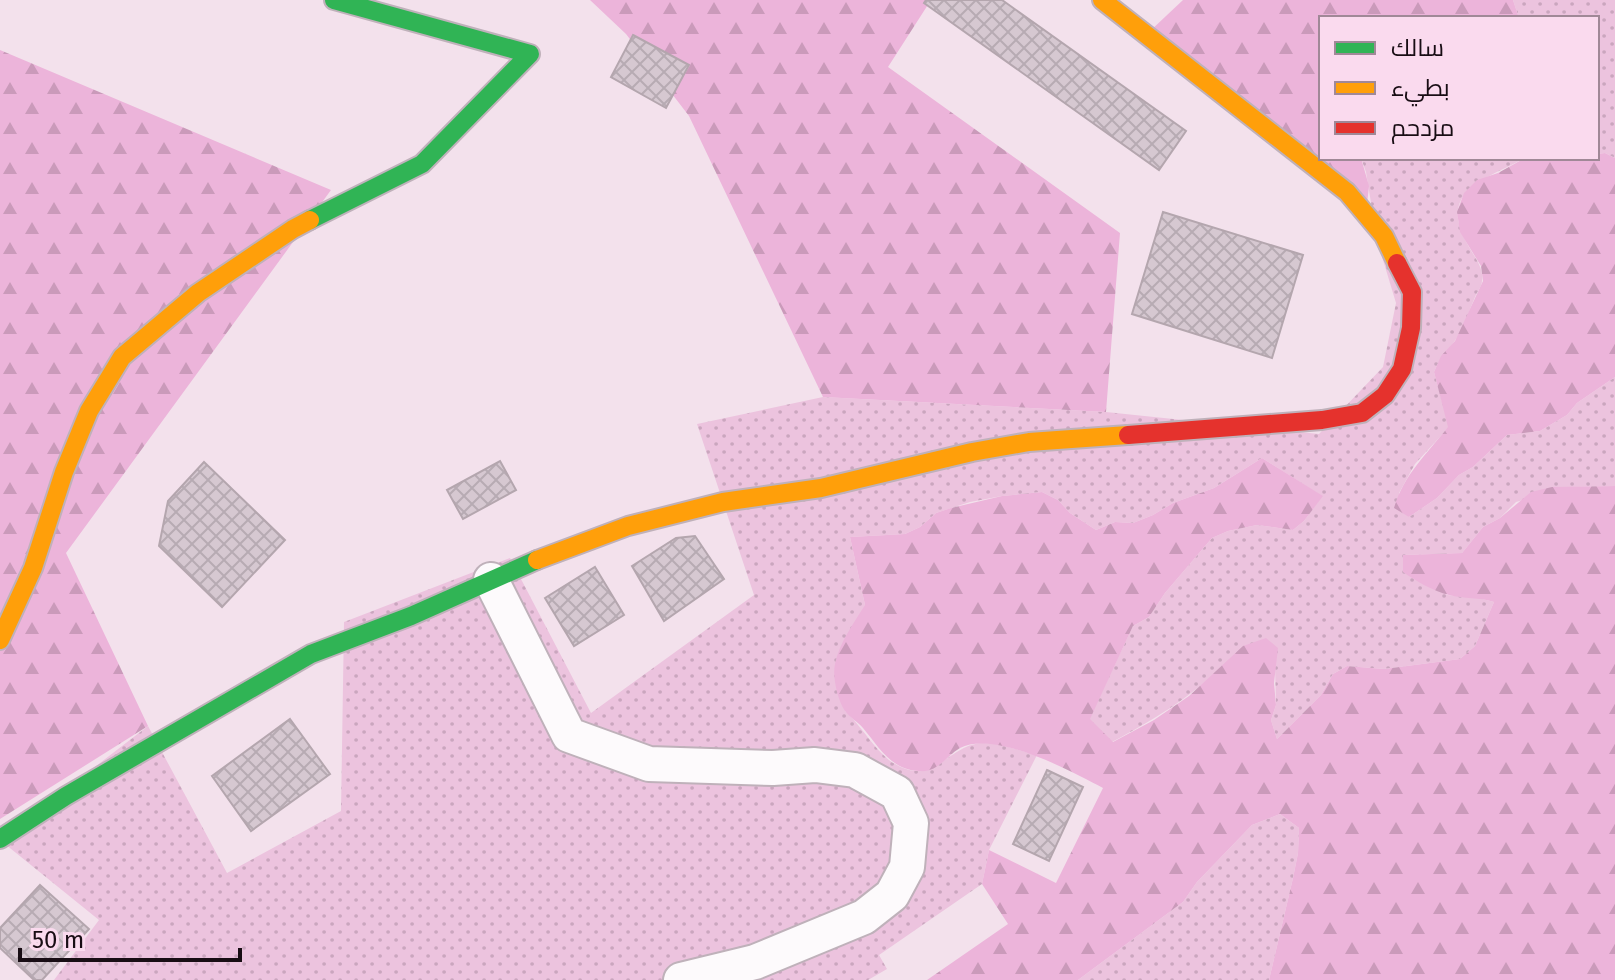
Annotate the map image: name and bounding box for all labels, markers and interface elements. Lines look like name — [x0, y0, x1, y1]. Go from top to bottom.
legend — [1319, 16, 1599, 160]
text: سالك — [1391, 34, 1444, 62]
text: بطيء — [1391, 74, 1450, 107]
text: مزدحم — [1391, 114, 1454, 144]
scale bar — [20, 912, 240, 962]
text: 50 m — [32, 926, 84, 954]

